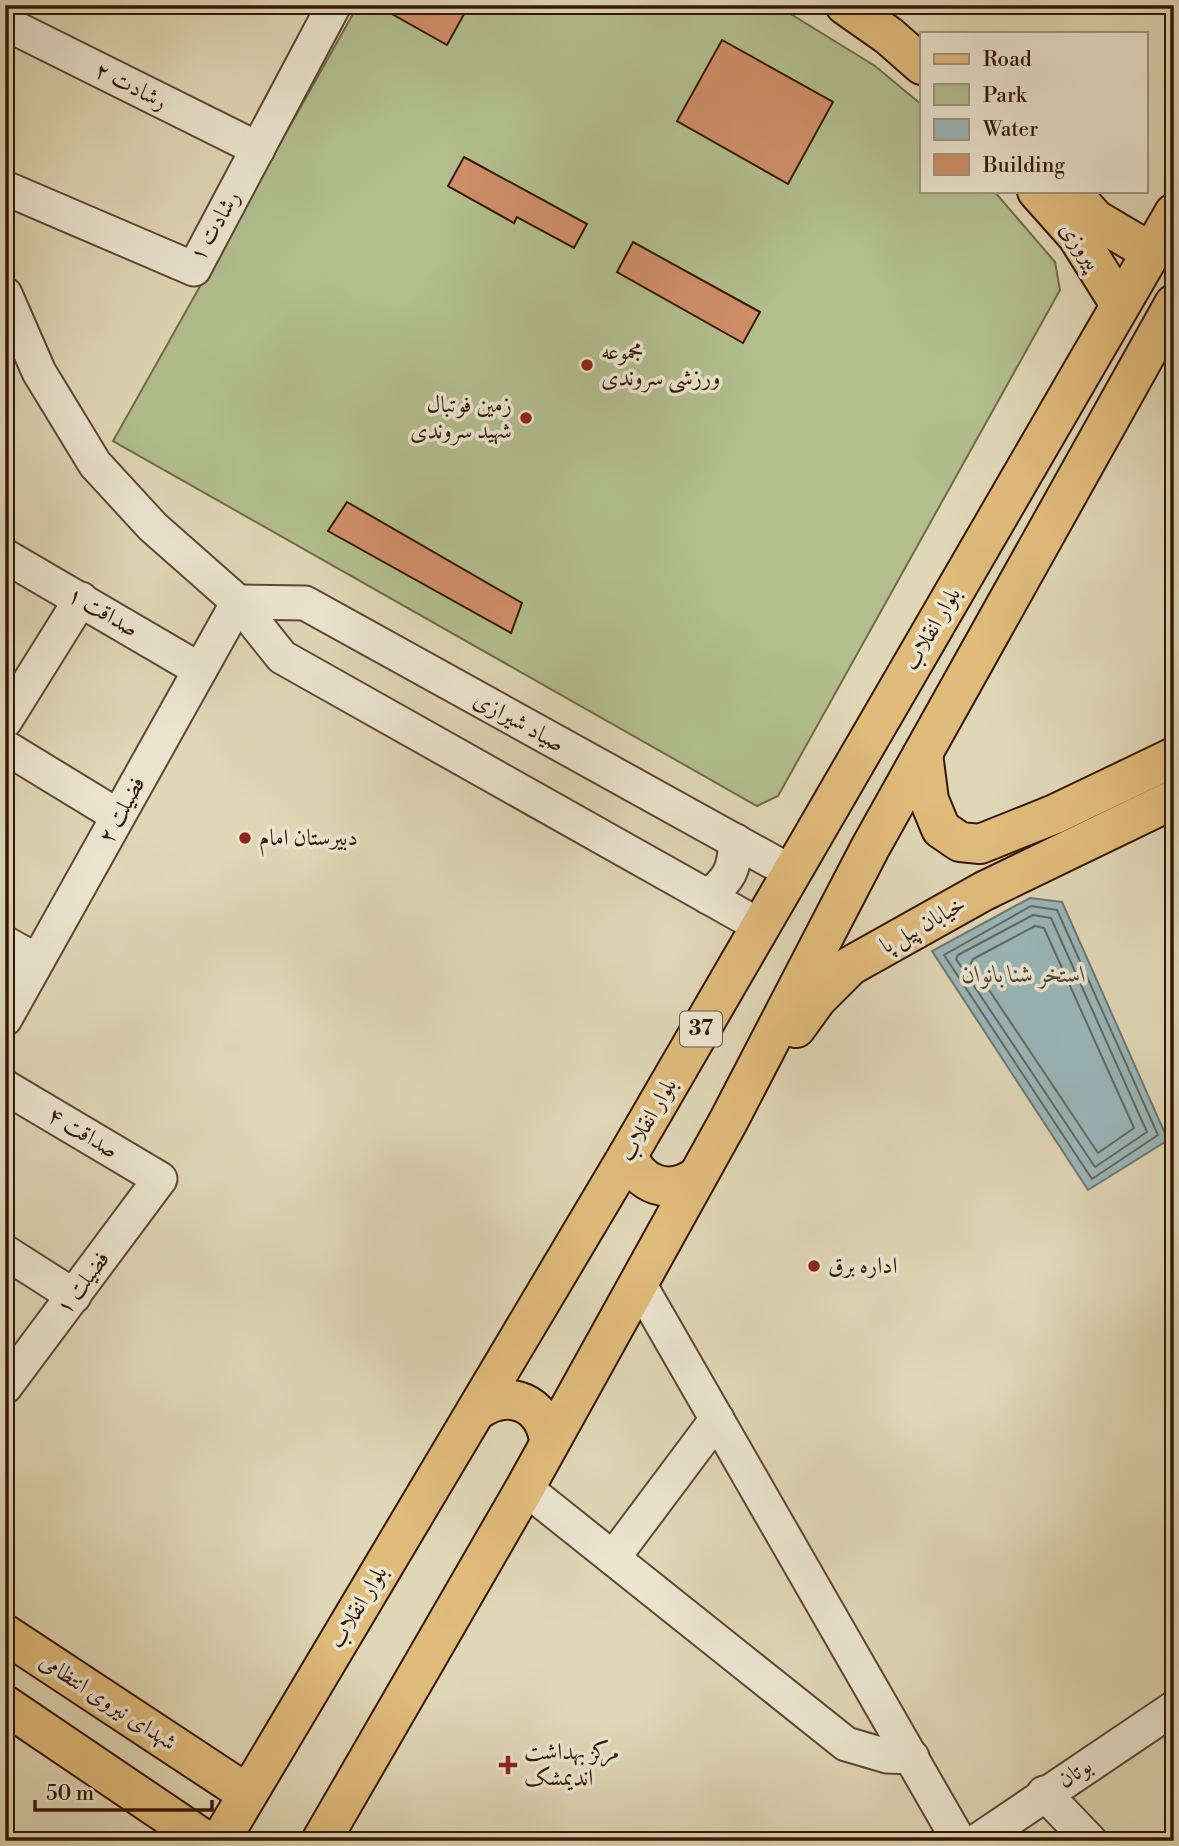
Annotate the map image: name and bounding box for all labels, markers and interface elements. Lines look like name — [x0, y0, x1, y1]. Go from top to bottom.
legend — [920, 32, 1148, 192]
text: Road — [983, 47, 1032, 73]
street label: رشادت ۲ — [90, 56, 172, 116]
text: Park — [983, 83, 1028, 109]
text: Water — [982, 117, 1038, 143]
text: Building — [982, 153, 1065, 179]
street label: رشادت ۱ — [184, 185, 246, 267]
street label: پیروزی — [1052, 216, 1108, 278]
place label: مجموعه ورزشی سروندی — [601, 338, 720, 394]
marker: مجموعه ورزشی سروندی — [579, 357, 595, 373]
place label: زمین فوتبال شهید سروندی — [410, 391, 512, 446]
marker: زمین فوتبال شهید سروندی — [518, 410, 534, 426]
street label: صداقت ۱ — [63, 581, 143, 643]
street label: بلوار انقلاب — [897, 582, 967, 676]
street label: صیاد شیرازی — [469, 686, 569, 758]
street label: فضیلت ۲ — [92, 772, 152, 848]
place label: دبیرستان امام — [259, 824, 358, 857]
marker: دبیرستان امام — [237, 830, 253, 846]
street label: خیابان پیل پا — [875, 890, 972, 962]
water label: استخر شنا بانوان — [962, 960, 1086, 990]
road number: 37 — [680, 1012, 722, 1046]
street label: بلوار انقلاب — [613, 1073, 683, 1167]
street label: صداقت ۴ — [43, 1101, 123, 1165]
street label: فضیلت ۱ — [50, 1246, 116, 1320]
place label: اداره برق — [828, 1252, 897, 1280]
marker: اداره برق — [806, 1258, 822, 1274]
street label: بلوار انقلاب — [322, 1560, 394, 1654]
street label: شهدای نیروی انتظامی — [34, 1647, 182, 1757]
place label: مرکز بهداشت اندیمشک — [524, 1738, 619, 1792]
street label: بوتان — [1053, 1752, 1097, 1794]
marker: مرکز بهداشت اندیمشک — [498, 1755, 518, 1775]
scale bar — [35, 1769, 212, 1813]
text: 50 m — [46, 1781, 94, 1807]

